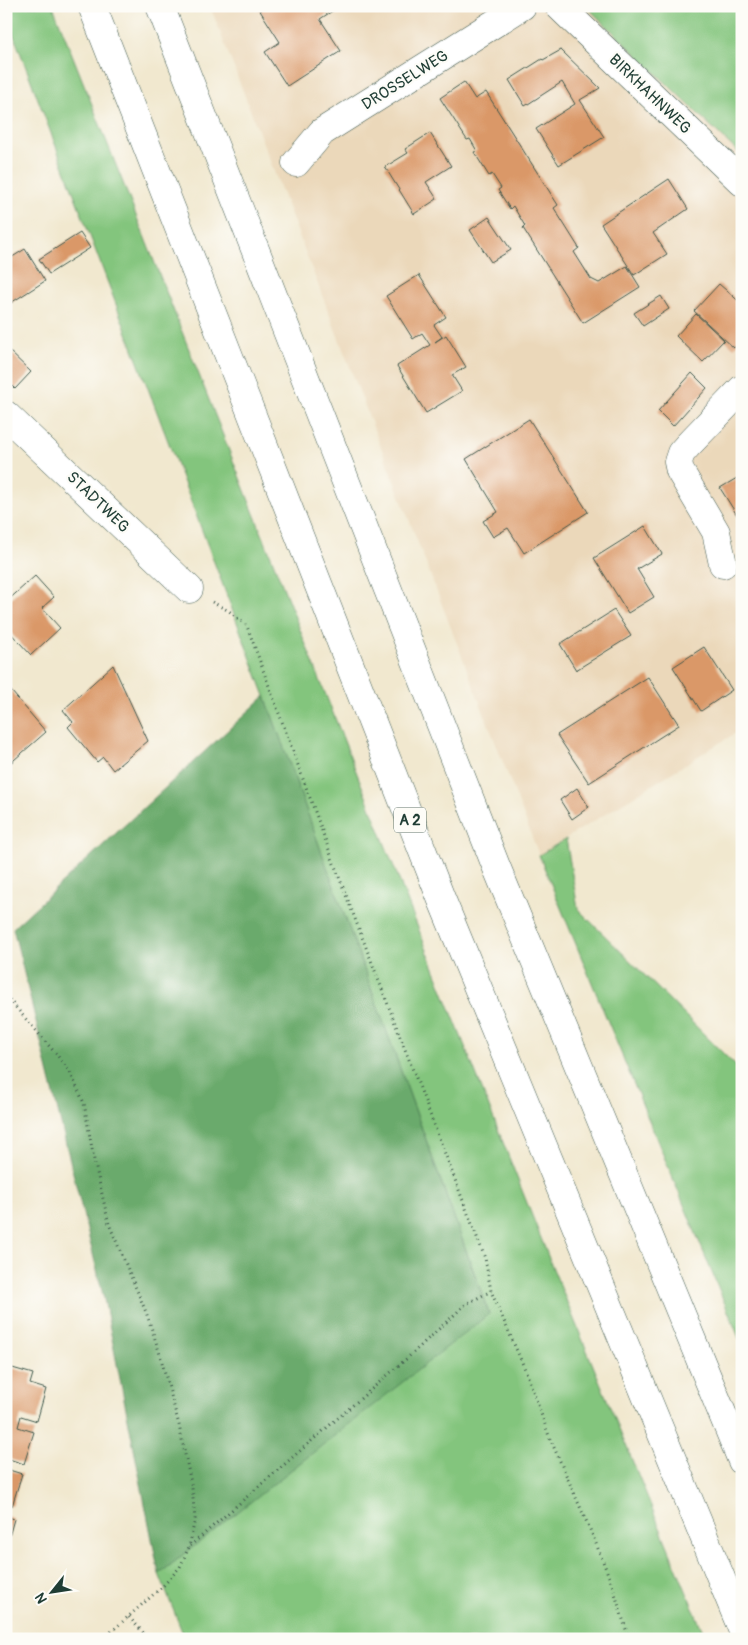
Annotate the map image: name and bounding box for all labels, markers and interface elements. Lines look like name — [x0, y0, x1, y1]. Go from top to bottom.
street label: DROSSELWEG — [358, 46, 452, 114]
street label: BIRKHAHNWEG — [605, 50, 695, 138]
street label: STADTWEG — [62, 467, 134, 537]
road number: A 2 — [394, 808, 426, 832]
north arrow — [28, 1568, 78, 1618]
text: N — [31, 1590, 51, 1607]

